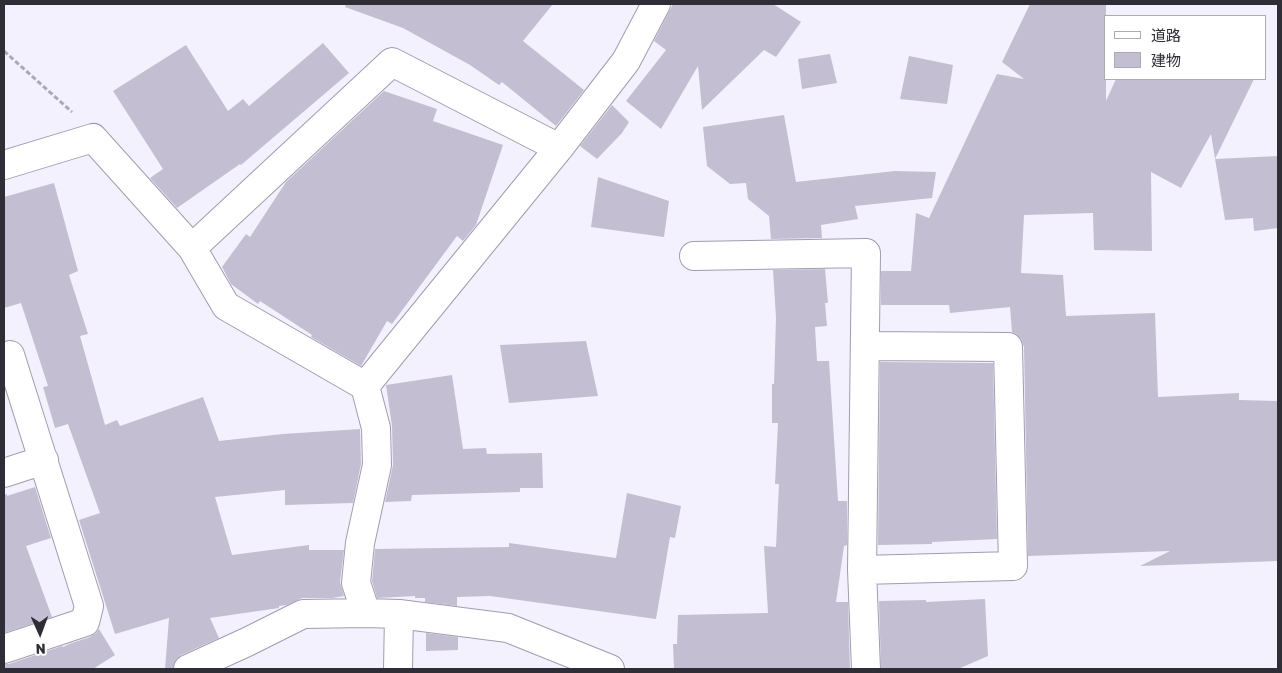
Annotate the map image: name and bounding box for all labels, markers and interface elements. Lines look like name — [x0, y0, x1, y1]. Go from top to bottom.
legend — [1104, 15, 1267, 80]
text: 道路 — [1151, 27, 1181, 45]
text: 建物 — [1151, 52, 1181, 70]
north arrow — [15, 608, 65, 658]
text: N — [35, 640, 46, 657]

